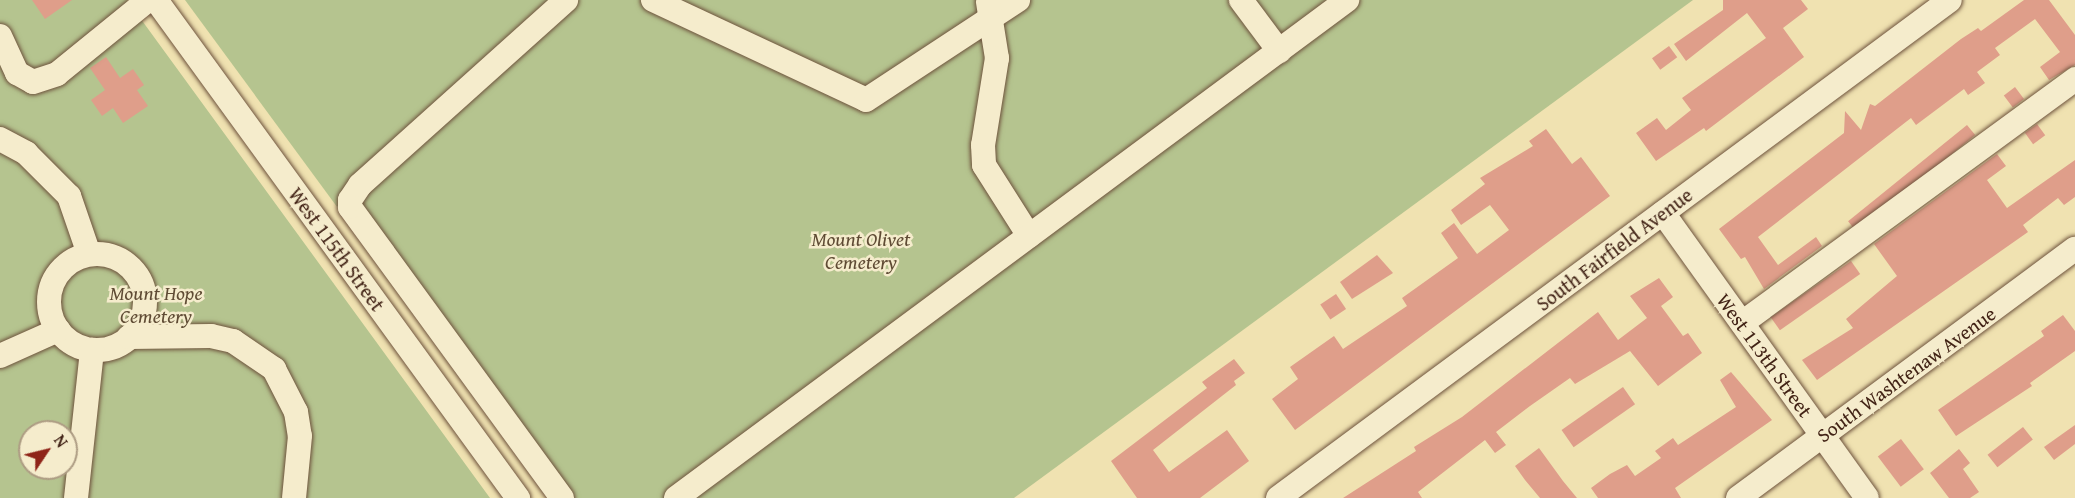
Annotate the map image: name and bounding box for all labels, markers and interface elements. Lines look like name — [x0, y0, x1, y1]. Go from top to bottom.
street label: West 115th Street — [284, 182, 390, 316]
street label: South Fairfield Avenue — [1531, 182, 1697, 316]
park label: Mount Olivet Cemetery — [812, 226, 910, 273]
park label: Mount Hope Cemetery — [110, 281, 202, 328]
street label: West 113th Street — [1712, 288, 1818, 422]
street label: South Washtenaw Avenue — [1812, 301, 2000, 447]
north arrow — [18, 420, 78, 480]
text: N — [48, 430, 74, 452]

